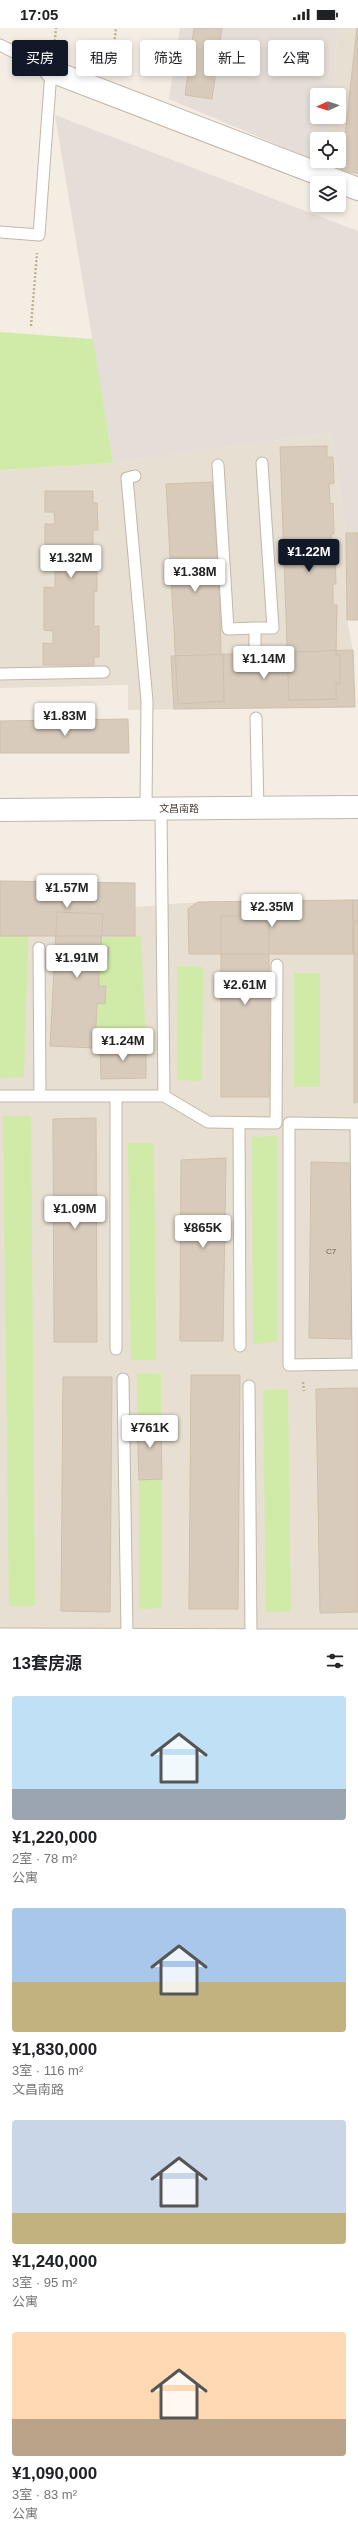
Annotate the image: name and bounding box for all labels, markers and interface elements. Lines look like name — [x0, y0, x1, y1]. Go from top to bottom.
text: 17:05 — [20, 6, 58, 23]
chip: 买房 — [12, 40, 68, 76]
chip: 租房 — [76, 40, 132, 76]
chip: 筛选 — [140, 40, 196, 76]
chip: 新上 — [204, 40, 260, 76]
chip: 公寓 — [268, 40, 324, 76]
north arrow — [310, 88, 346, 124]
map controls — [310, 88, 346, 212]
button: locate — [310, 132, 346, 168]
button: layers — [310, 176, 346, 212]
pin: ¥1.22M — [276, 539, 342, 573]
text: ¥1.22M — [287, 544, 331, 559]
pin: ¥1.32M — [38, 545, 104, 579]
text: ¥1.32M — [49, 550, 93, 565]
pin: ¥1.38M — [162, 559, 228, 593]
text: ¥1.38M — [173, 564, 217, 579]
pin: ¥1.14M — [231, 646, 297, 680]
text: ¥1.14M — [242, 651, 286, 666]
pin: ¥1.83M — [32, 703, 98, 737]
text: ¥1.83M — [43, 708, 87, 723]
street label: 文昌南路 — [159, 803, 199, 814]
pin: ¥1.57M — [34, 875, 100, 909]
text: ¥1.57M — [45, 880, 89, 895]
pin: ¥2.35M — [239, 894, 305, 928]
text: ¥2.35M — [250, 899, 294, 914]
pin: ¥1.91M — [44, 945, 110, 979]
text: ¥1.91M — [55, 950, 99, 965]
pin: ¥2.61M — [212, 972, 278, 1006]
text: ¥2.61M — [223, 977, 267, 992]
pin: ¥1.24M — [90, 1028, 156, 1062]
text: ¥1.24M — [101, 1033, 145, 1048]
pin: ¥1.09M — [42, 1196, 108, 1230]
text: ¥1.09M — [53, 1201, 97, 1216]
pin: ¥865K — [175, 1215, 231, 1249]
text: ¥865K — [184, 1220, 222, 1235]
house number: C7 — [326, 1247, 337, 1256]
pin: ¥761K — [122, 1415, 178, 1449]
text: ¥761K — [131, 1420, 169, 1435]
icon: filters — [324, 1650, 346, 1672]
text: 13套房源 — [12, 1654, 82, 1673]
icon: home — [143, 1722, 215, 1794]
text: ¥1,220,000 — [12, 1828, 97, 1847]
text: 2室 · 78 m² — [12, 1851, 77, 1866]
text: 公寓 — [12, 1870, 38, 1885]
icon: home — [143, 1934, 215, 2006]
text: ¥1,830,000 — [12, 2040, 97, 2059]
text: 3室 · 116 m² — [12, 2063, 83, 2078]
text: 文昌南路 — [12, 2082, 64, 2097]
icon: home — [143, 2146, 215, 2218]
text: ¥1,240,000 — [12, 2252, 97, 2271]
text: 3室 · 95 m² — [12, 2275, 77, 2290]
text: 公寓 — [12, 2294, 38, 2309]
icon: home — [143, 2358, 215, 2430]
text: ¥1,090,000 — [12, 2464, 97, 2483]
text: 3室 · 83 m² — [12, 2487, 77, 2502]
text: 公寓 — [12, 2506, 38, 2521]

